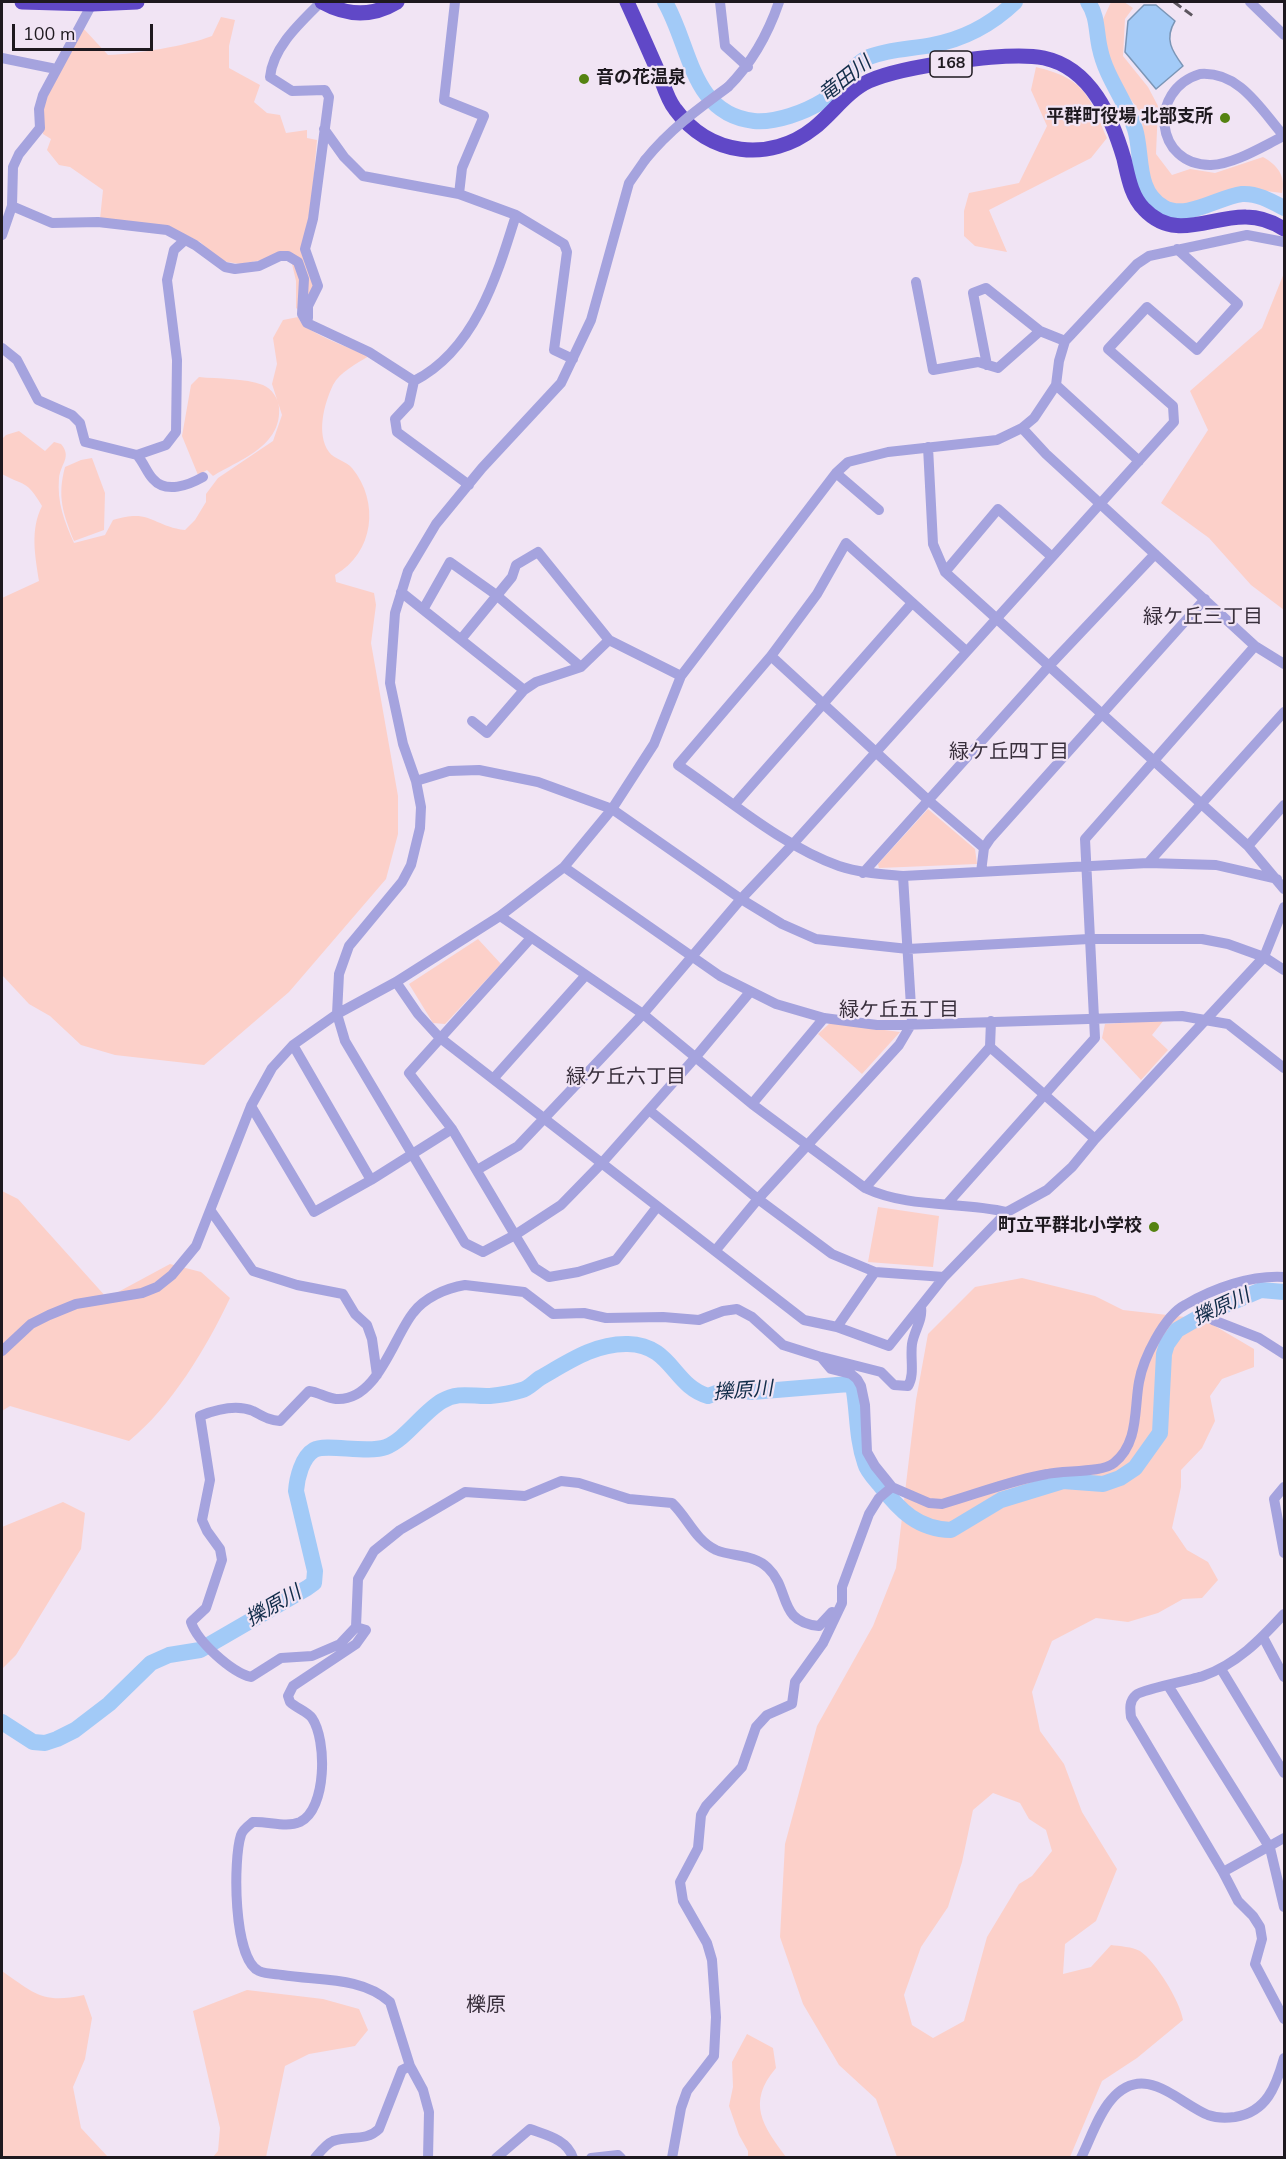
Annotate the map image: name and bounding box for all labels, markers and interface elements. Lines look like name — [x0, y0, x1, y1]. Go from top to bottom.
scale bar — [15, 12, 156, 50]
text: 100 m — [23, 22, 75, 46]
road number: 168 — [930, 51, 972, 77]
water label: 竜田川 — [815, 52, 877, 108]
place label: 音の花温泉 — [596, 68, 686, 90]
marker: 音の花温泉 — [577, 72, 591, 86]
place label: 平群町役場 北部支所 — [1046, 107, 1213, 129]
marker: 平群町役場 北部支所 — [1218, 111, 1232, 125]
district label: 緑ケ丘三丁目 — [1143, 606, 1263, 630]
district label: 緑ケ丘四丁目 — [949, 741, 1069, 765]
district label: 緑ケ丘五丁目 — [839, 999, 959, 1023]
district label: 緑ケ丘六丁目 — [566, 1066, 686, 1090]
place label: 町立平群北小学校 — [998, 1216, 1142, 1238]
marker: 町立平群北小学校 — [1147, 1220, 1161, 1234]
water label: 擽原川 — [1190, 1284, 1254, 1332]
water label: 擽原川 — [712, 1378, 774, 1406]
water label: 擽原川 — [242, 1582, 306, 1632]
district label: 櫟原 — [466, 1994, 506, 2018]

